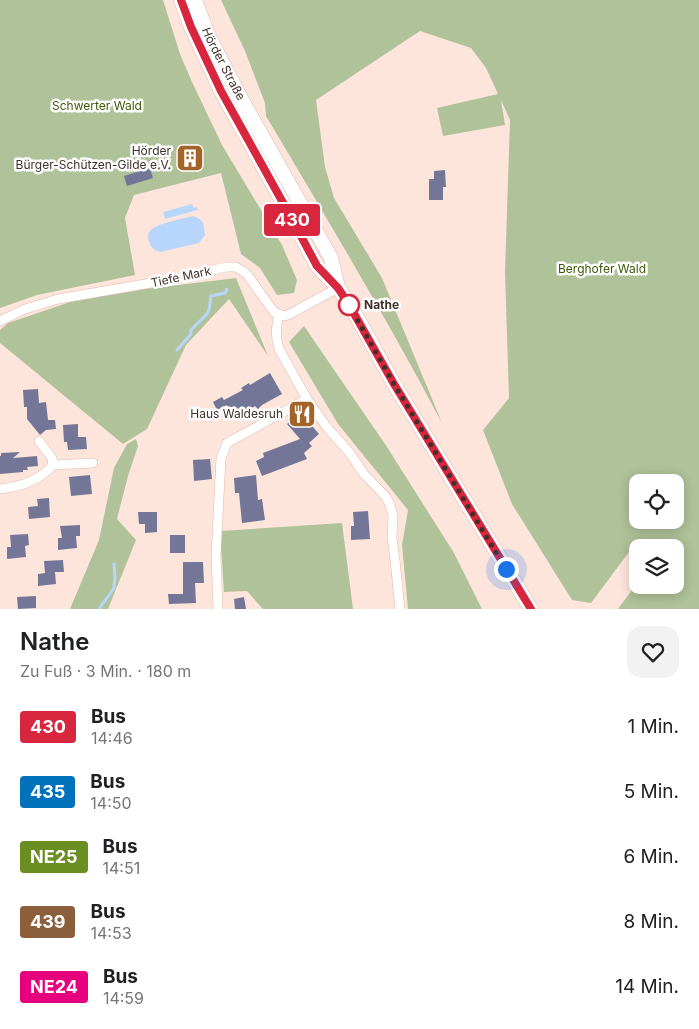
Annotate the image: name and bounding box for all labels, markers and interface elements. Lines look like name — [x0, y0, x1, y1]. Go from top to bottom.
street label: Hörder Straße — [199, 25, 249, 103]
park label: Schwerter Wald — [52, 98, 142, 113]
place label: Hörder Bürger-Schützen-Gilde e.V. — [16, 143, 171, 172]
building icon: Hörder Bürger-Schützen-Gilde e.V. — [175, 143, 205, 173]
line badge: 430 — [263, 204, 321, 236]
text: 430 — [274, 209, 310, 230]
park label: Berghofer Wald — [558, 261, 646, 276]
street label: Tiefe Mark — [150, 263, 213, 290]
marker: Nathe — [338, 294, 360, 316]
place label: Nathe — [364, 297, 399, 312]
restaurant icon: Haus Waldesruh — [287, 399, 317, 429]
place label: Haus Waldesruh — [190, 406, 283, 421]
map controls — [629, 474, 684, 594]
button: locate — [629, 474, 684, 529]
button: layers — [629, 539, 684, 594]
your location — [494, 557, 519, 582]
button: heart — [627, 626, 679, 678]
text: Nathe — [20, 627, 89, 656]
text: Zu Fuß · 3 Min. · 180 m — [20, 661, 191, 681]
text: Bus — [91, 705, 126, 728]
text: 1 Min. — [627, 715, 679, 738]
text: 430 — [30, 716, 66, 737]
text: 14:46 — [91, 728, 133, 748]
text: Bus — [90, 770, 125, 793]
text: 5 Min. — [624, 780, 679, 803]
text: 435 — [30, 781, 65, 802]
text: 14:50 — [90, 793, 132, 813]
text: Bus — [103, 835, 138, 858]
text: 6 Min. — [623, 845, 679, 868]
text: NE25 — [30, 846, 78, 867]
text: 14:51 — [103, 858, 140, 878]
text: Bus — [90, 900, 126, 923]
text: 8 Min. — [623, 910, 679, 933]
text: 439 — [30, 911, 65, 932]
text: 14:53 — [90, 923, 132, 943]
text: Bus — [103, 965, 138, 988]
text: 14 Min. — [615, 975, 679, 998]
text: NE24 — [30, 976, 78, 997]
text: 14:59 — [103, 988, 144, 1008]

